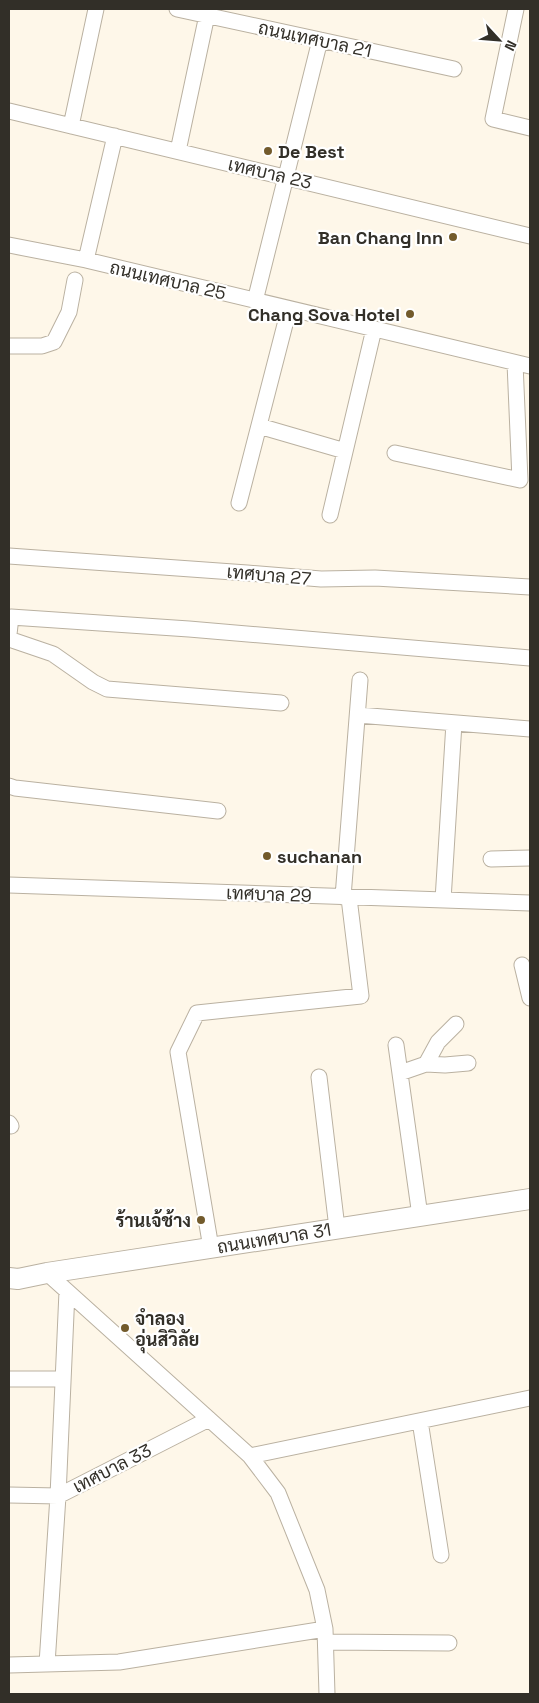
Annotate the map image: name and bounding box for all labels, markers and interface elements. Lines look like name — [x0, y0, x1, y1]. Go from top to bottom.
north arrow — [474, 15, 524, 65]
street label: ถนนเทศบาล 21 — [256, 16, 374, 62]
text: N — [501, 38, 521, 54]
place label: De Best — [278, 140, 345, 163]
marker: De Best — [262, 145, 274, 157]
street label: เทศบาล 23 — [226, 152, 314, 194]
place label: Ban Chang Inn — [318, 226, 443, 249]
marker: Ban Chang Inn — [447, 231, 459, 243]
street label: ถนนเทศบาล 25 — [108, 255, 228, 305]
place label: Chang Sova Hotel — [248, 303, 400, 326]
marker: Chang Sova Hotel — [404, 308, 416, 320]
street label: เทศบาล 27 — [226, 560, 312, 590]
place label: suchanan — [277, 845, 362, 868]
marker: suchanan — [261, 850, 273, 862]
street label: เทศบาล 29 — [226, 881, 312, 907]
place label: ร้านเจ้ช้าง — [115, 1209, 191, 1232]
marker: ร้านเจ้ช้าง — [195, 1214, 207, 1226]
street label: ถนนเทศบาล 31 — [215, 1218, 333, 1258]
place label: จำลอง อุ่นสิวิลัย — [135, 1307, 199, 1354]
marker: จำลอง อุ่นสิวิลัย — [119, 1322, 131, 1334]
street label: เทศบาล 33 — [69, 1438, 155, 1498]

